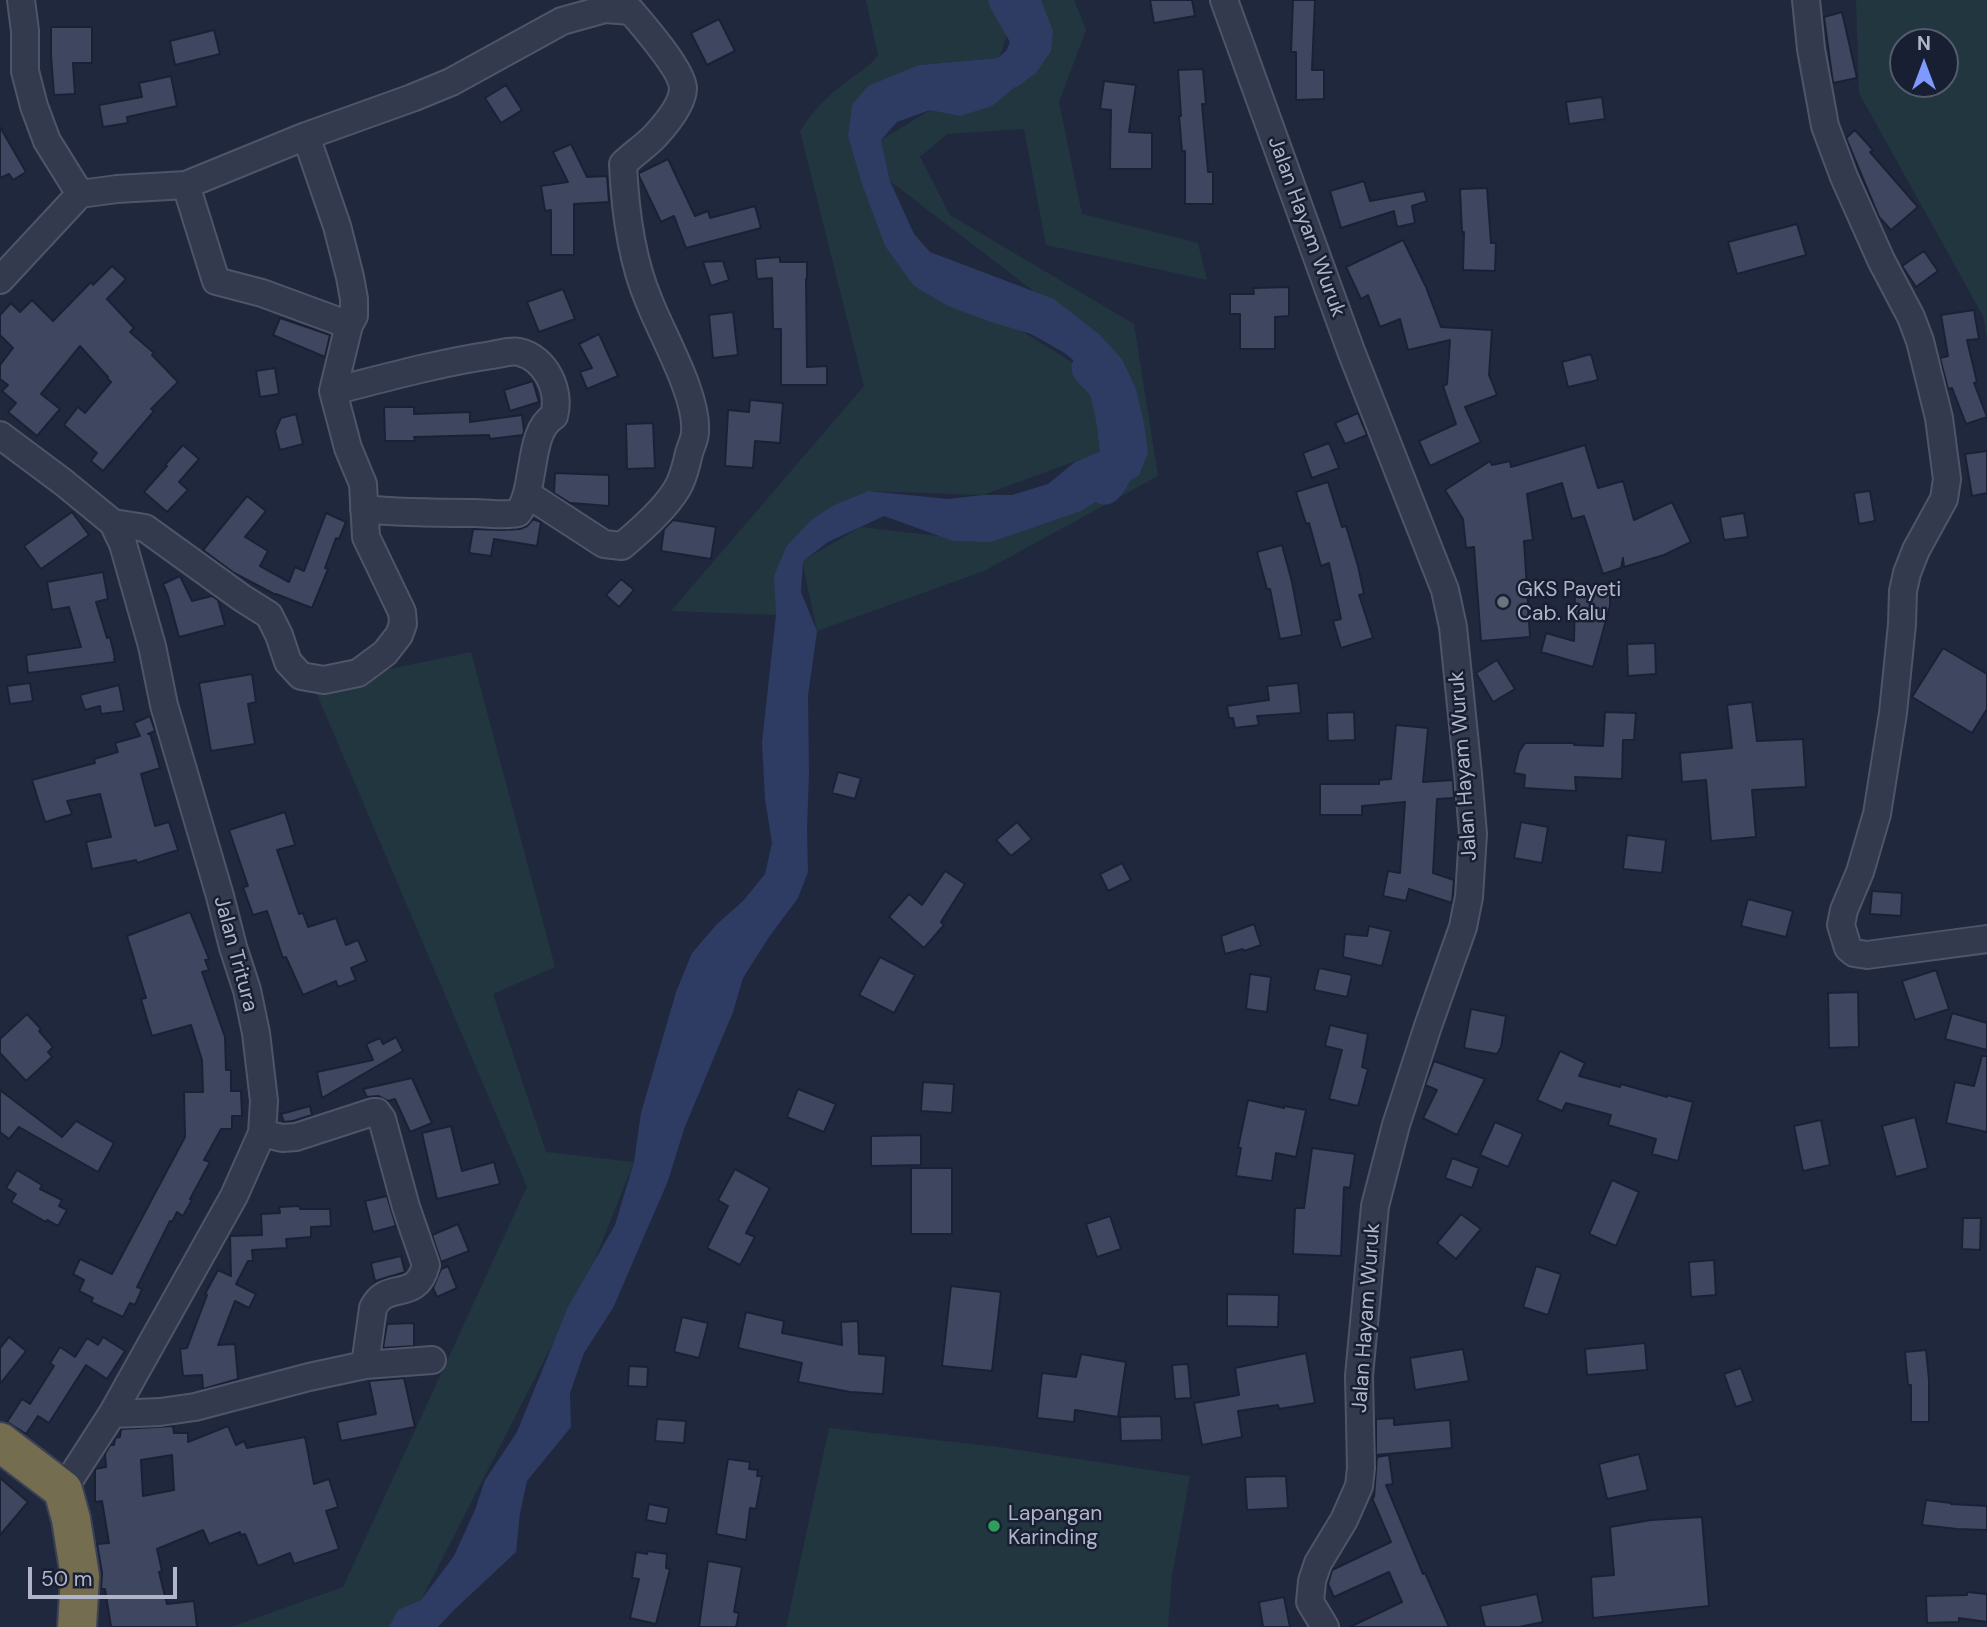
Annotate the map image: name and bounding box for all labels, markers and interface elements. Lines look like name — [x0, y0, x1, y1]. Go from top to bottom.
north arrow — [1889, 28, 1959, 98]
text: N — [1917, 31, 1931, 56]
street label: Jalan Hayam Wuruk — [1262, 133, 1350, 321]
place label: GKS Payeti Cab. Kalu — [1517, 577, 1621, 627]
marker: GKS Payeti Cab. Kalu — [1495, 594, 1511, 610]
street label: Jalan Hayam Wuruk — [1445, 670, 1483, 862]
street label: Jalan Tritura — [207, 893, 263, 1015]
street label: Jalan Hayam Wuruk — [1348, 1222, 1386, 1414]
place label: Lapangan Karinding — [1008, 1501, 1102, 1551]
marker: Lapangan Karinding — [986, 1518, 1002, 1534]
scale bar — [32, 1554, 180, 1598]
text: 50 m — [41, 1565, 92, 1593]

